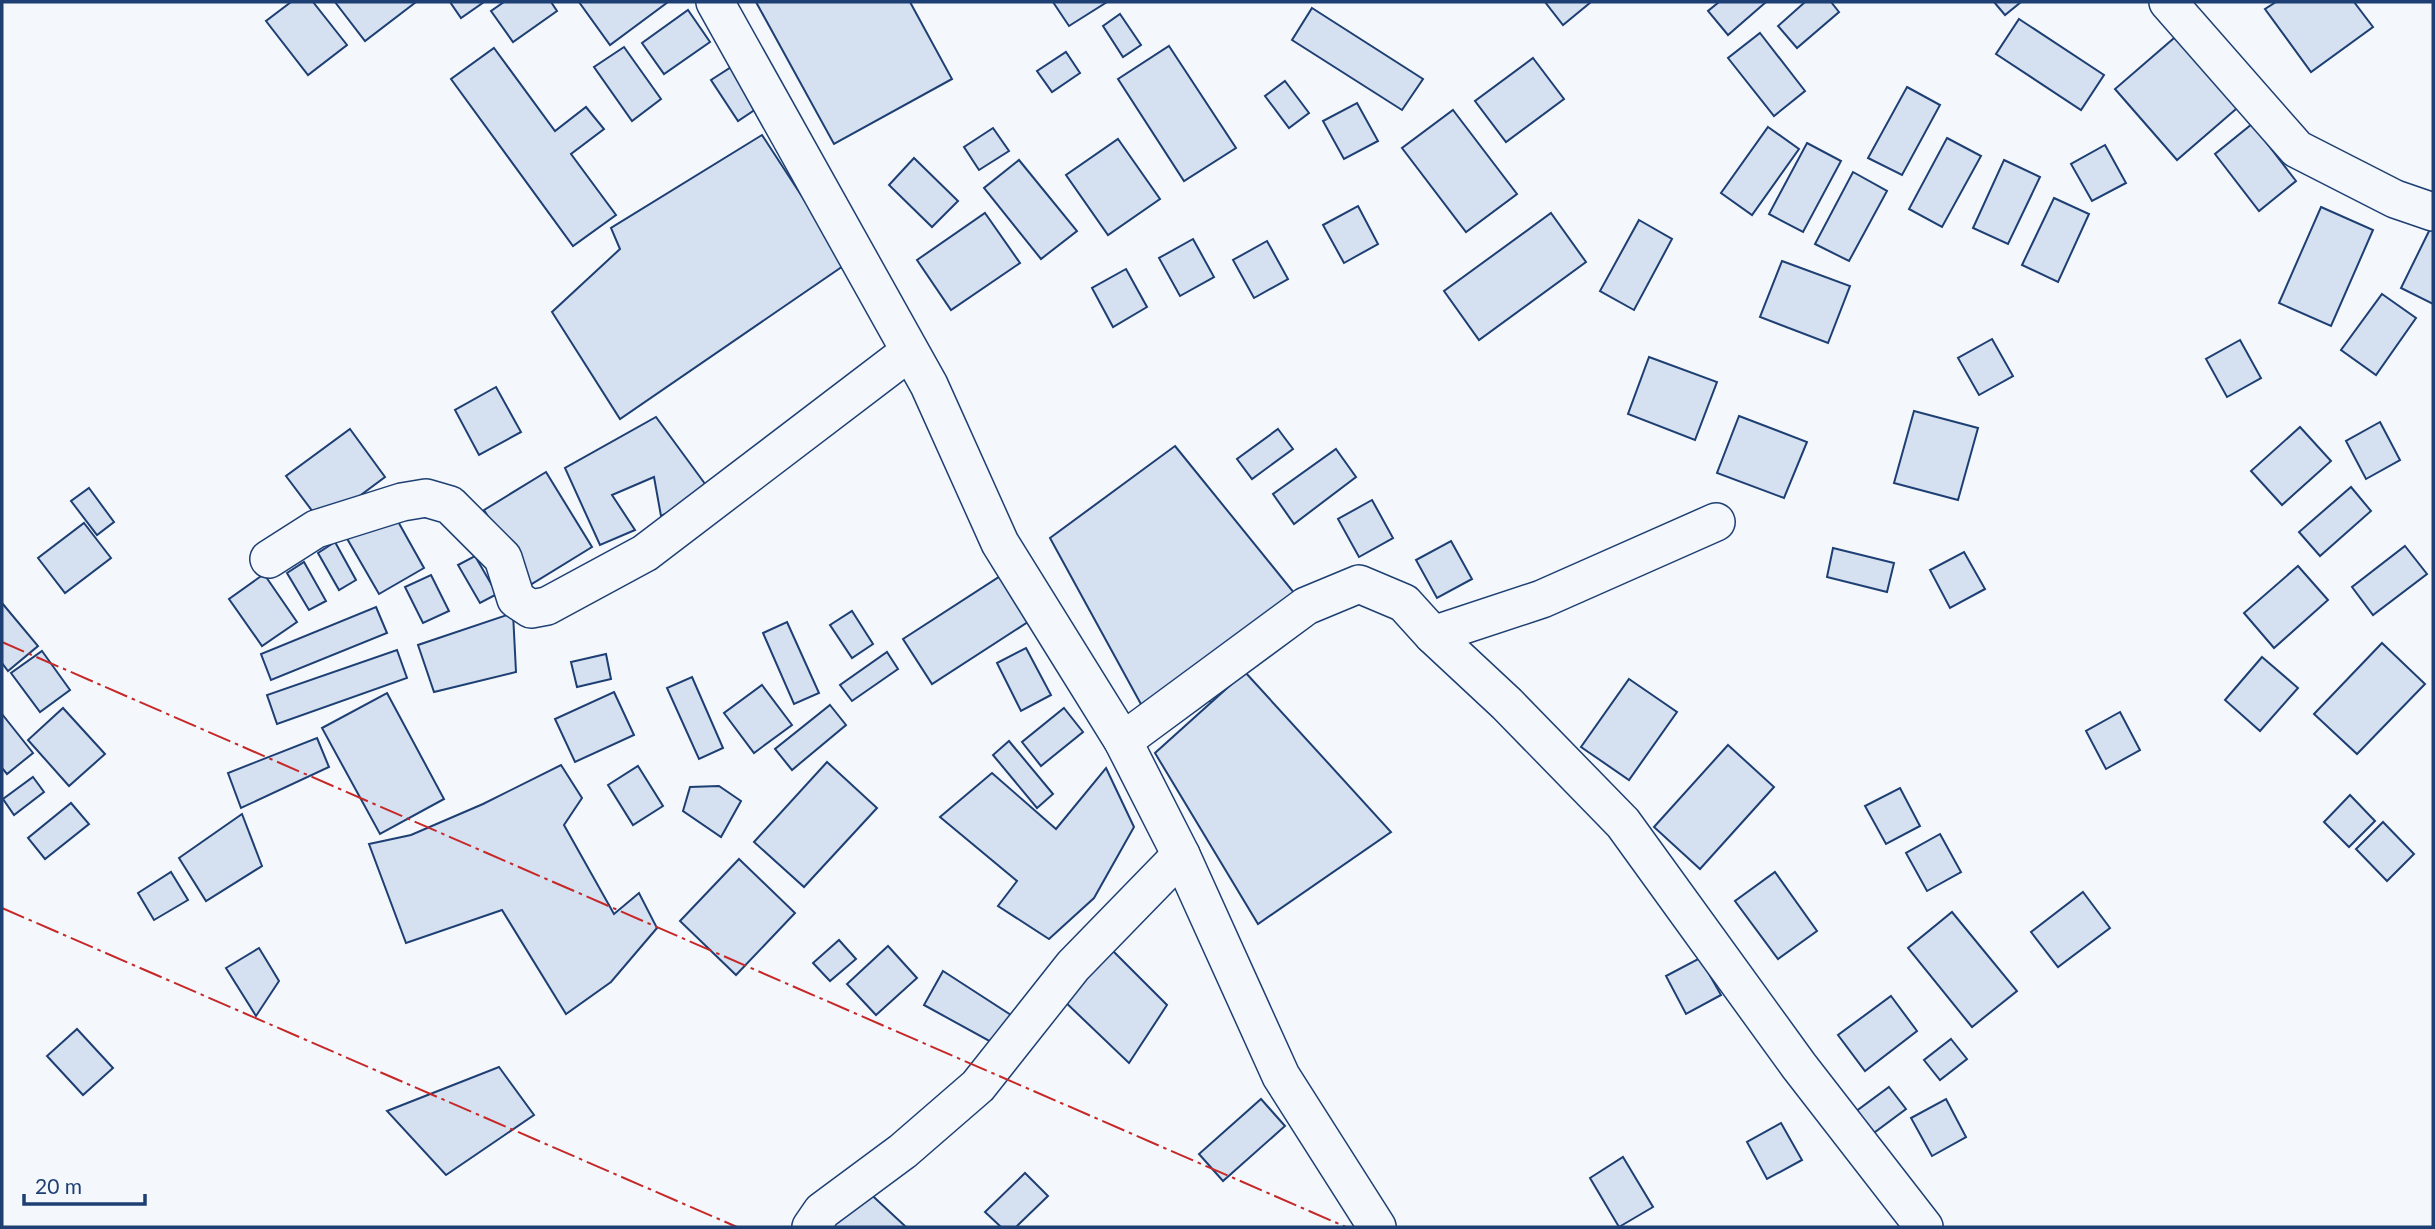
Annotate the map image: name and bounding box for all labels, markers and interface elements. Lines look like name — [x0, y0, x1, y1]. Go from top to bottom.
scale bar — [24, 1162, 145, 1206]
text: 20 m — [35, 1173, 82, 1198]

